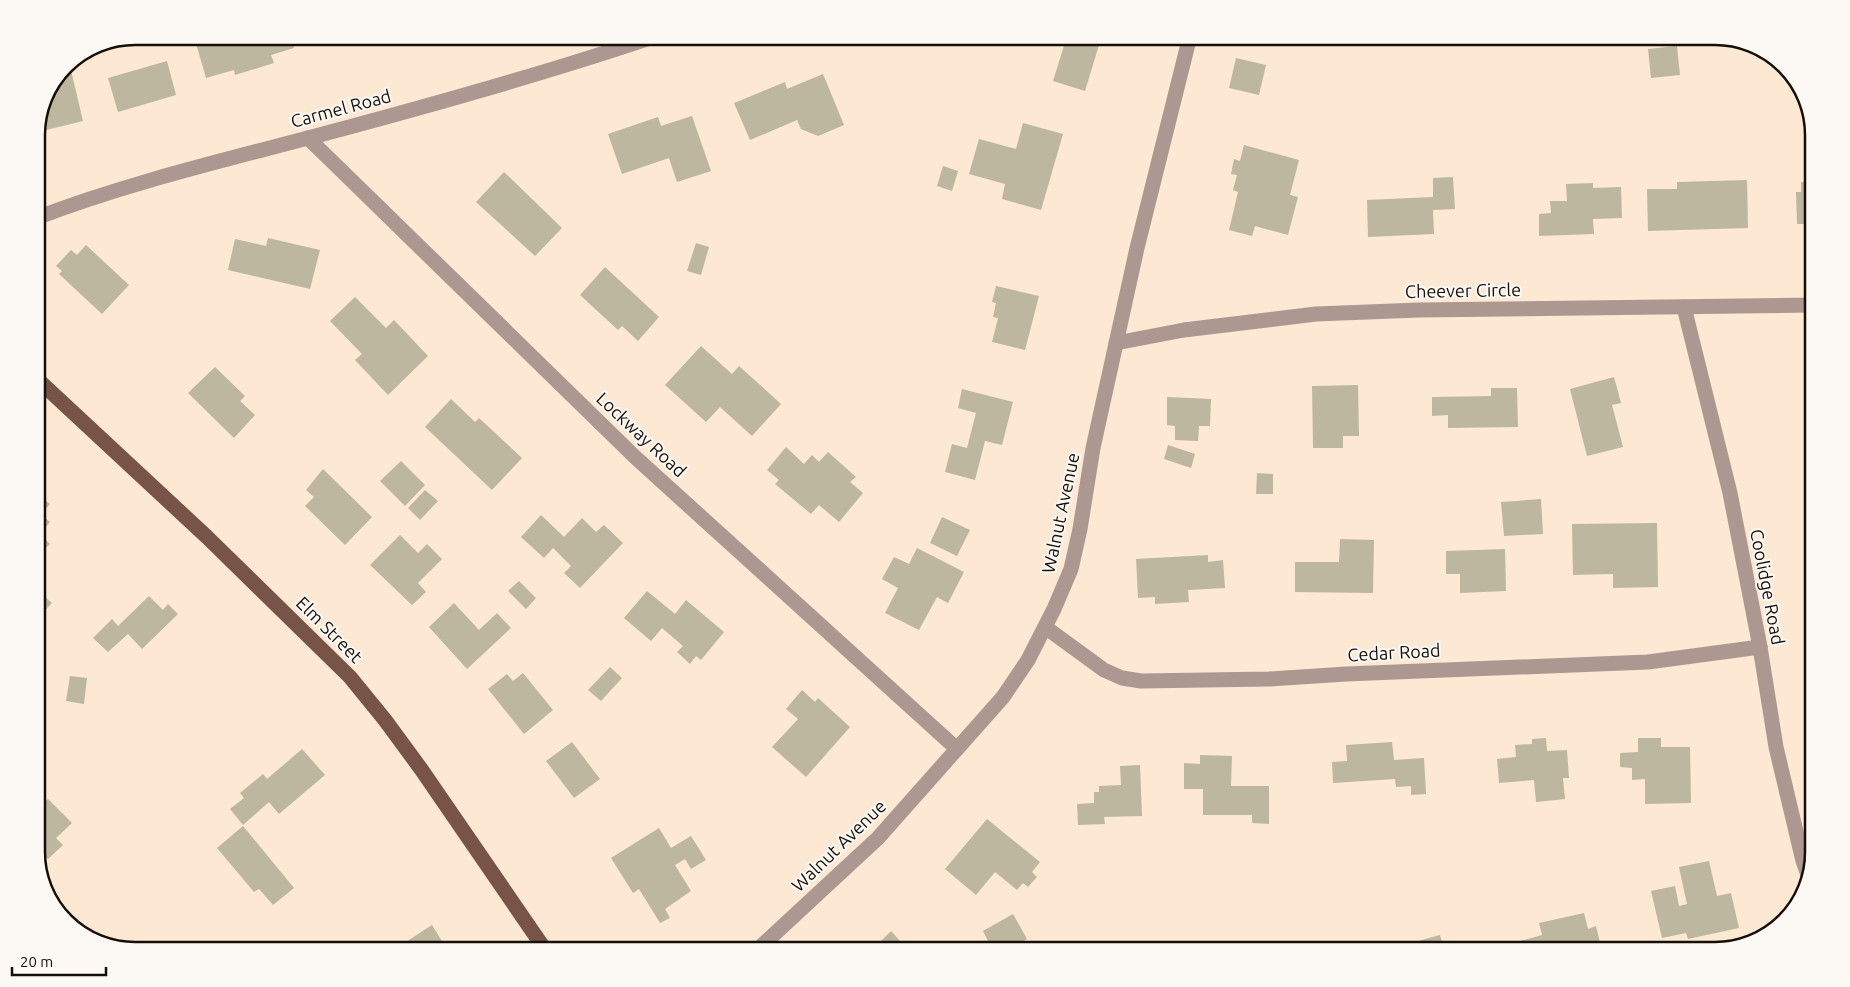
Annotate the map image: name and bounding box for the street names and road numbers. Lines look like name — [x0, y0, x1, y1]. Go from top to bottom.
street label: Carmel Road — [288, 85, 393, 131]
street label: Cheever Circle — [1405, 279, 1521, 301]
street label: Lockway Road — [593, 388, 690, 481]
street label: Walnut Avenue — [1037, 451, 1083, 575]
street label: Coolidge Road — [1747, 527, 1789, 646]
street label: Elm Street — [293, 592, 367, 666]
street label: Cedar Road — [1347, 640, 1441, 664]
street label: Walnut Avenue — [787, 795, 889, 895]

